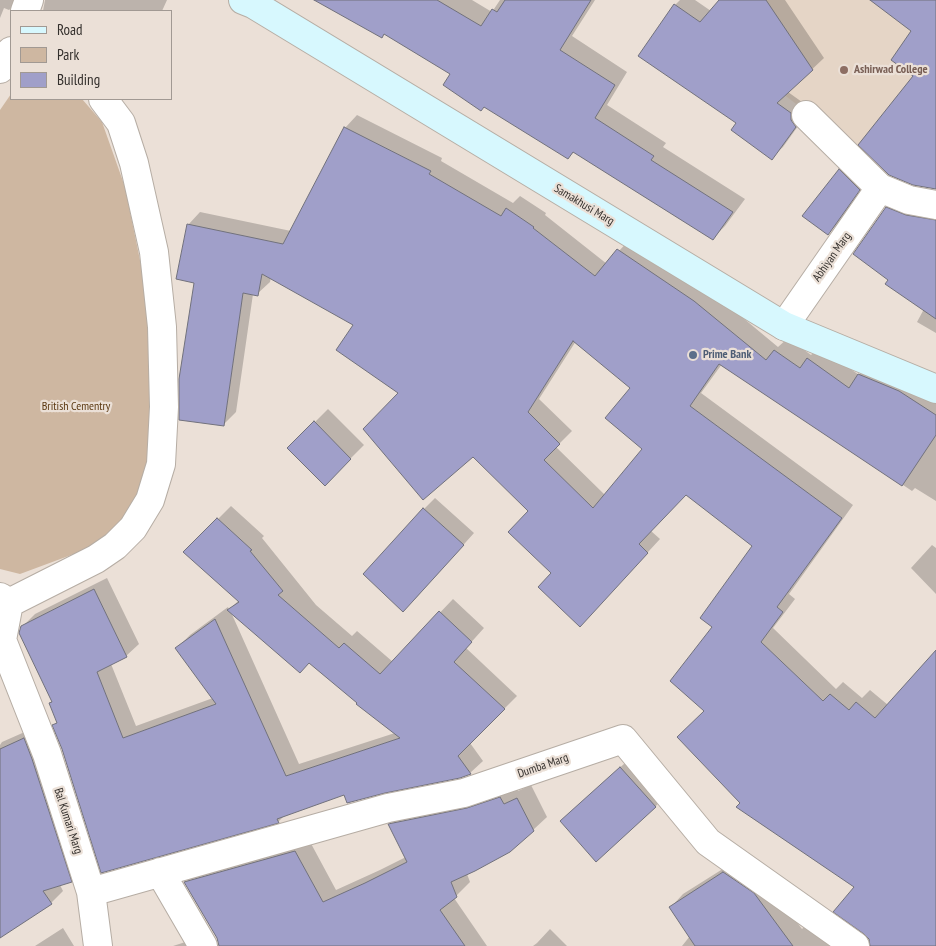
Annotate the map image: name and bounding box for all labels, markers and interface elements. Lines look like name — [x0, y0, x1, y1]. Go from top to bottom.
legend — [10, 10, 172, 100]
text: Road — [57, 20, 83, 39]
text: Park — [57, 45, 79, 64]
place label: Ashirwad College — [854, 63, 928, 77]
marker: Ashirwad College — [838, 64, 850, 76]
text: Building — [57, 70, 100, 89]
street label: Samakhusi Marg — [551, 181, 617, 229]
street label: Abhiyan Marg — [810, 230, 854, 284]
place label: Prime Bank — [703, 348, 751, 362]
marker: Prime Bank — [687, 349, 699, 361]
park label: British Cementry — [42, 400, 110, 414]
street label: Dumba Marg — [516, 751, 570, 781]
street label: Bal Kumari Marg — [51, 786, 85, 856]

